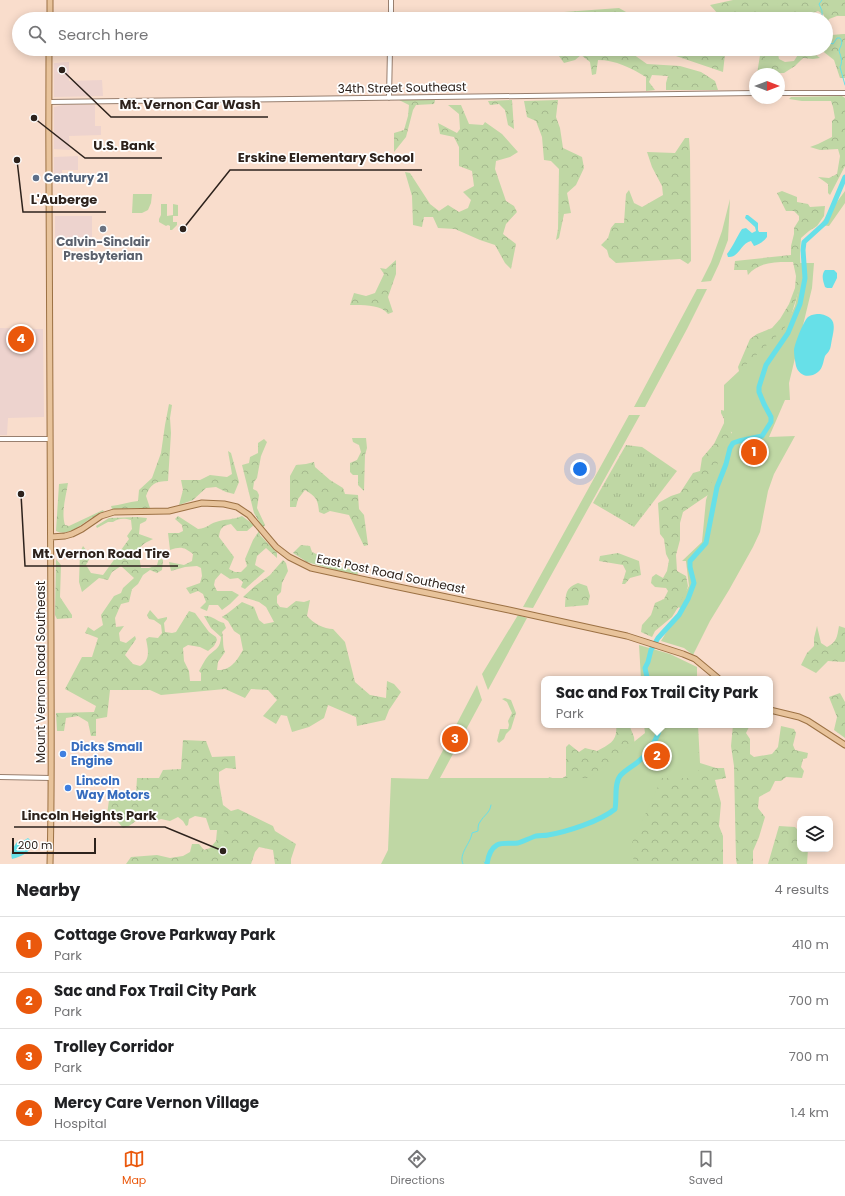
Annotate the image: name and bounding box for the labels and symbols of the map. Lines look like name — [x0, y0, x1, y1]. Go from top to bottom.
north arrow — [749, 68, 785, 104]
street label: 34th Street Southeast — [337, 78, 467, 97]
callout: Mt. Vernon Car Wash — [111, 92, 268, 117]
text: Mt. Vernon Car Wash — [120, 95, 261, 114]
callout: U.S. Bank — [85, 133, 162, 158]
text: U.S. Bank — [93, 136, 155, 155]
callout: Erskine Elementary School — [230, 145, 422, 170]
text: Erskine Elementary School — [238, 148, 414, 167]
place label: Century 21 — [44, 169, 108, 186]
marker: Century 21 — [31, 173, 41, 183]
callout: L'Auberge — [23, 187, 106, 212]
text: L'Auberge — [31, 190, 97, 209]
marker: Calvin-Sinclair Presbyterian — [98, 224, 108, 234]
place label: Calvin-Sinclair Presbyterian — [56, 233, 150, 264]
pin: 4 — [8, 324, 34, 354]
pin: 1 — [741, 437, 767, 467]
your location — [570, 459, 590, 479]
callout: Mt. Vernon Road Tire — [25, 541, 178, 566]
text: Mt. Vernon Road Tire — [32, 544, 170, 563]
street label: East Post Road Southeast — [315, 549, 467, 598]
street label: Mount Vernon Road Southeast — [32, 581, 49, 763]
pin: 3 — [442, 724, 468, 754]
place label: Dicks Small Engine — [71, 738, 143, 769]
pin: 2 — [644, 741, 670, 771]
marker: Dicks Small Engine — [58, 749, 68, 759]
place label: Lincoln Way Motors — [76, 772, 150, 803]
marker: Lincoln Way Motors — [63, 783, 73, 793]
callout: Lincoln Heights Park — [14, 802, 165, 827]
text: Lincoln Heights Park — [21, 806, 157, 825]
scale bar — [12, 836, 96, 855]

